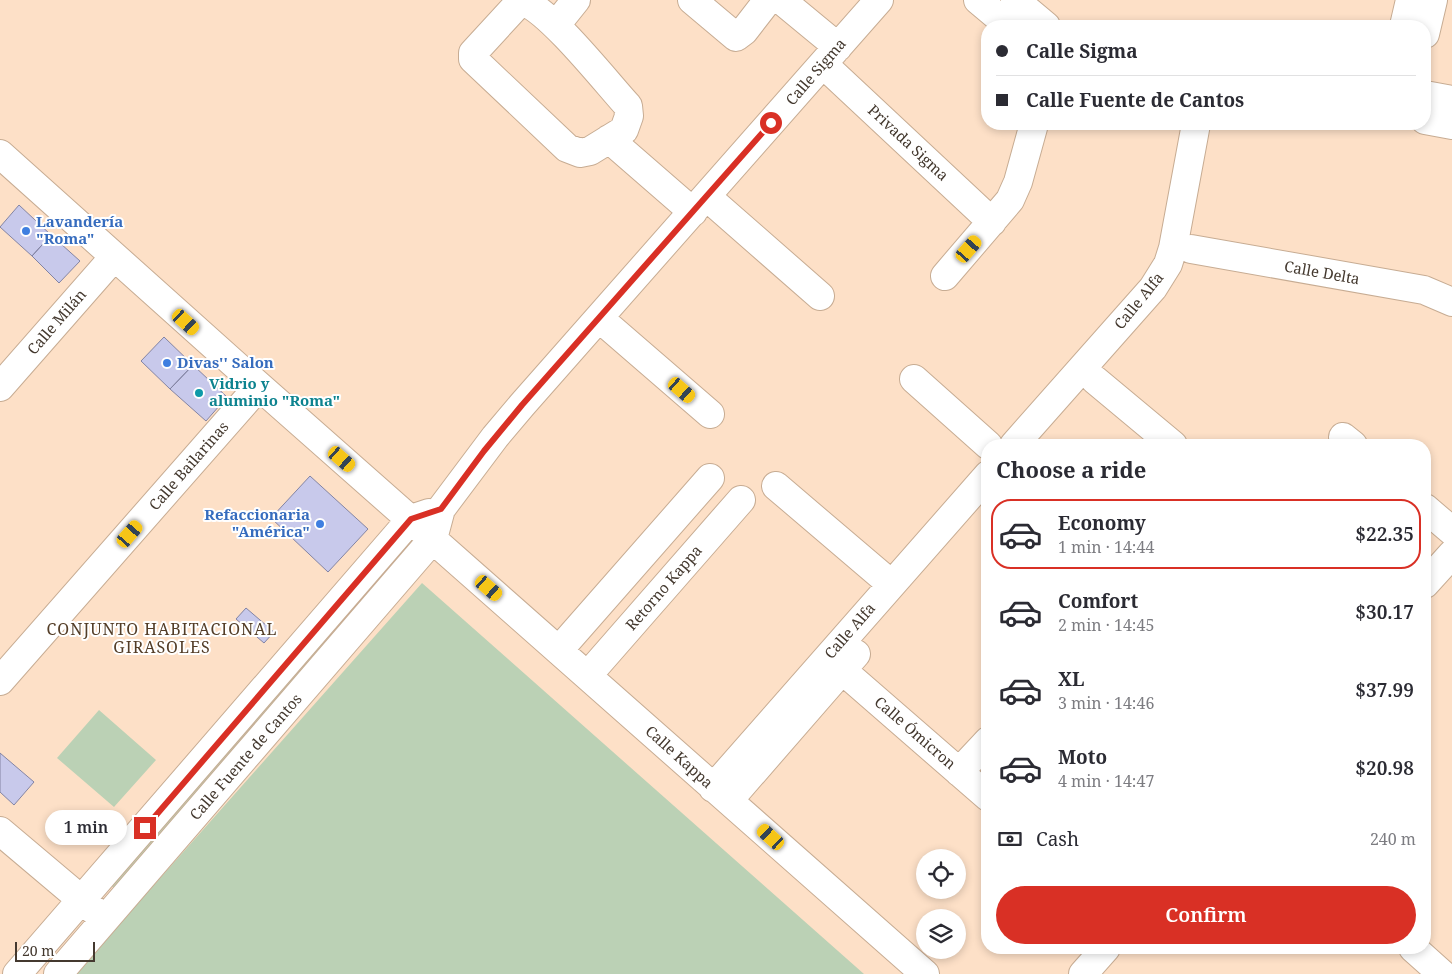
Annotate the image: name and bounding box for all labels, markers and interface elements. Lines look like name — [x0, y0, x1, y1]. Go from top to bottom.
street label: Calle Sigma — [781, 34, 850, 109]
text: Calle Sigma — [1026, 38, 1138, 64]
text: Calle Fuente de Cantos — [1026, 87, 1244, 113]
street label: Privada Sigma — [864, 100, 953, 185]
route start — [760, 112, 782, 134]
place label: Lavandería "Roma" — [36, 211, 123, 248]
marker: Lavandería "Roma" — [20, 225, 32, 237]
car — [953, 233, 984, 265]
street label: Calle Delta — [1283, 256, 1361, 288]
street label: Calle Alfa — [1109, 268, 1167, 333]
street label: Calle Milán — [22, 284, 90, 358]
car — [169, 306, 202, 338]
place label: Divas'' Salon — [177, 352, 274, 372]
marker: Divas'' Salon — [161, 357, 173, 369]
place label: Vidrio y aluminio "Roma" — [209, 373, 340, 410]
car — [665, 374, 698, 406]
marker: Vidrio y aluminio "Roma" — [193, 387, 205, 399]
street label: Calle Bailarinas — [144, 416, 233, 514]
car — [325, 443, 358, 475]
text: Choose a ride — [996, 454, 1146, 484]
place label: Refaccionaria "América" — [204, 504, 310, 541]
text: Economy — [1058, 510, 1146, 536]
icon: car — [998, 512, 1043, 557]
car — [114, 518, 145, 550]
marker: Refaccionaria "América" — [314, 518, 326, 530]
text: $22.35 — [1355, 521, 1414, 547]
text: 1 min · 14:44 — [1058, 536, 1154, 558]
street label: Retorno Kappa — [621, 540, 706, 634]
car — [472, 572, 505, 604]
text: Comfort — [1058, 588, 1138, 614]
icon: car — [998, 590, 1043, 635]
street label: Calle Alfa — [819, 598, 879, 663]
text: $30.17 — [1355, 599, 1414, 625]
text: 2 min · 14:45 — [1058, 614, 1154, 636]
district label: CONJUNTO HABITACIONAL GIRASOLES — [47, 618, 277, 658]
text: XL — [1058, 666, 1084, 692]
icon: car — [998, 668, 1043, 713]
text: $37.99 — [1355, 677, 1414, 703]
street label: Calle Fuente de Cantos — [185, 689, 306, 824]
street label: Calle Ómicron — [871, 691, 961, 773]
text: 3 min · 14:46 — [1058, 692, 1154, 714]
street label: Calle Kappa — [642, 720, 718, 792]
text: Moto — [1058, 744, 1107, 770]
icon: car — [998, 746, 1043, 791]
text: $20.98 — [1355, 755, 1414, 781]
text: 4 min · 14:47 — [1058, 770, 1154, 792]
callout: 1 min — [45, 810, 128, 846]
text: 1 min — [64, 816, 108, 838]
route end — [134, 817, 156, 839]
car — [754, 821, 787, 853]
icon: cash — [996, 825, 1024, 853]
text: Cash — [1036, 826, 1079, 852]
text: 240 m — [1370, 828, 1416, 850]
map controls — [916, 849, 966, 959]
button: locate — [916, 849, 966, 899]
button: Confirm — [996, 886, 1416, 944]
button: layers — [916, 909, 966, 959]
scale bar — [15, 939, 95, 962]
text: 20 m — [22, 941, 55, 960]

